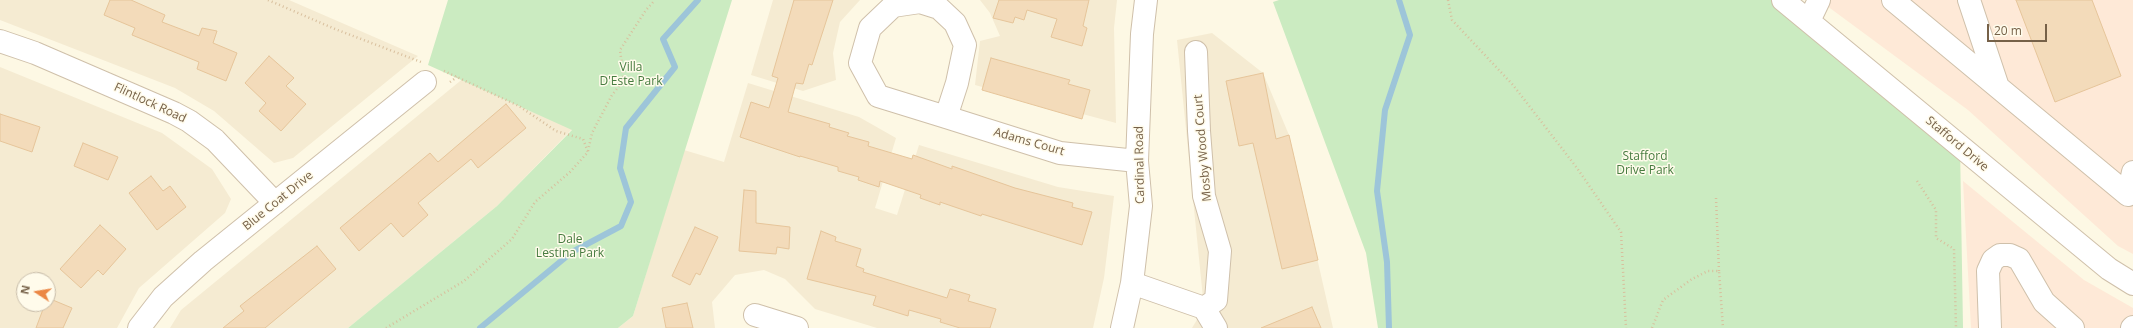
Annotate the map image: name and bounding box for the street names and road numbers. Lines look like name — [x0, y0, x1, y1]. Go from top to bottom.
street label: Flintlock Road — [112, 80, 188, 126]
street label: Mosby Wood Court — [1191, 94, 1215, 202]
street label: Stafford Drive — [1923, 114, 1991, 174]
street label: Adams Court — [992, 125, 1066, 159]
street label: Cardinal Road — [1132, 126, 1148, 204]
street label: Blue Coat Drive — [240, 168, 316, 234]

